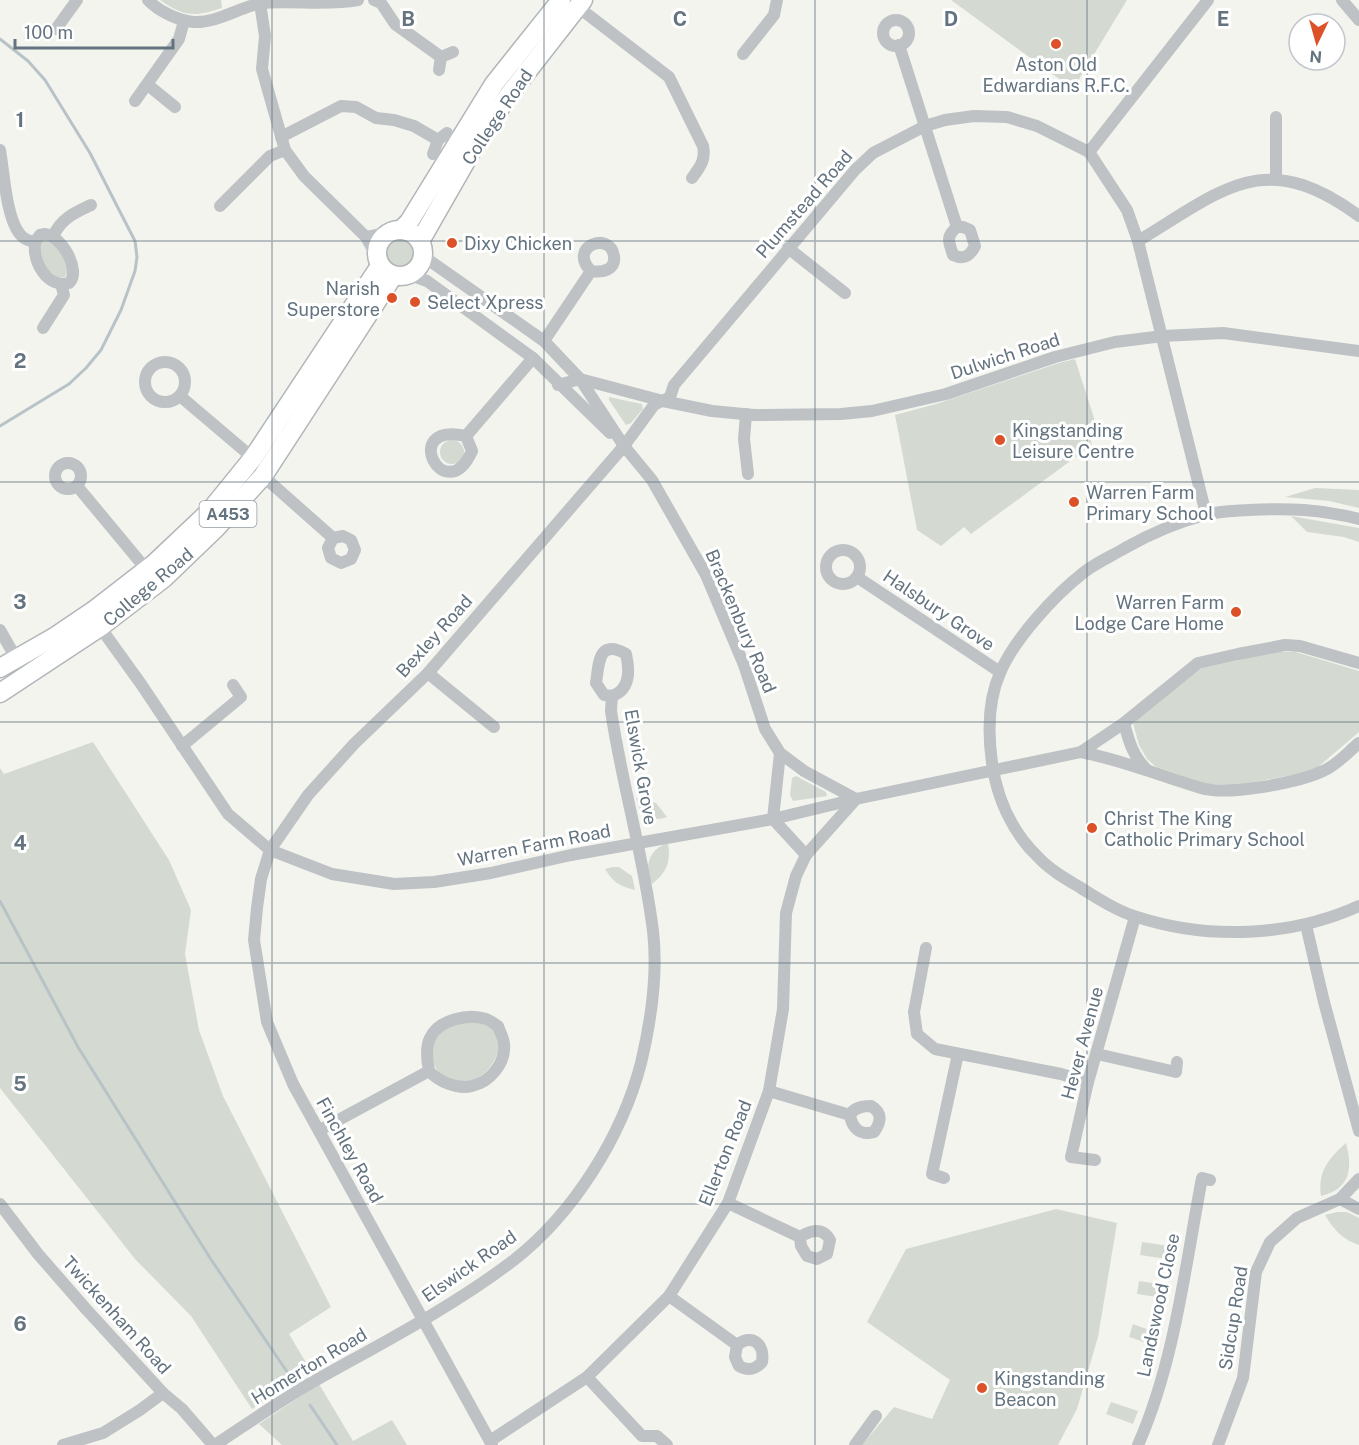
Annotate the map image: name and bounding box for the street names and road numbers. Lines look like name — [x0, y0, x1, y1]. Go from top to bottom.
street label: College Road — [457, 65, 537, 169]
street label: Plumstead Road — [751, 146, 857, 262]
street label: Dulwich Road — [948, 328, 1062, 384]
road number: A453 — [200, 501, 256, 527]
street label: College Road — [99, 543, 197, 631]
street label: Brackenbury Road — [701, 546, 781, 696]
street label: Halsbury Grove — [879, 565, 999, 655]
street label: Bexley Road — [392, 591, 476, 681]
street label: Elswick Grove — [620, 708, 662, 826]
street label: Warren Farm Road — [456, 820, 612, 870]
street label: Hever Avenue — [1057, 984, 1107, 1102]
street label: Finchley Road — [312, 1094, 388, 1206]
street label: Ellerton Road — [694, 1097, 756, 1209]
street label: Elswick Road — [418, 1226, 520, 1306]
street label: Landswood Close — [1133, 1231, 1183, 1379]
street label: Twickenham Road — [59, 1252, 175, 1378]
street label: Sidcup Road — [1214, 1264, 1252, 1372]
street label: Homerton Road — [248, 1323, 370, 1409]

